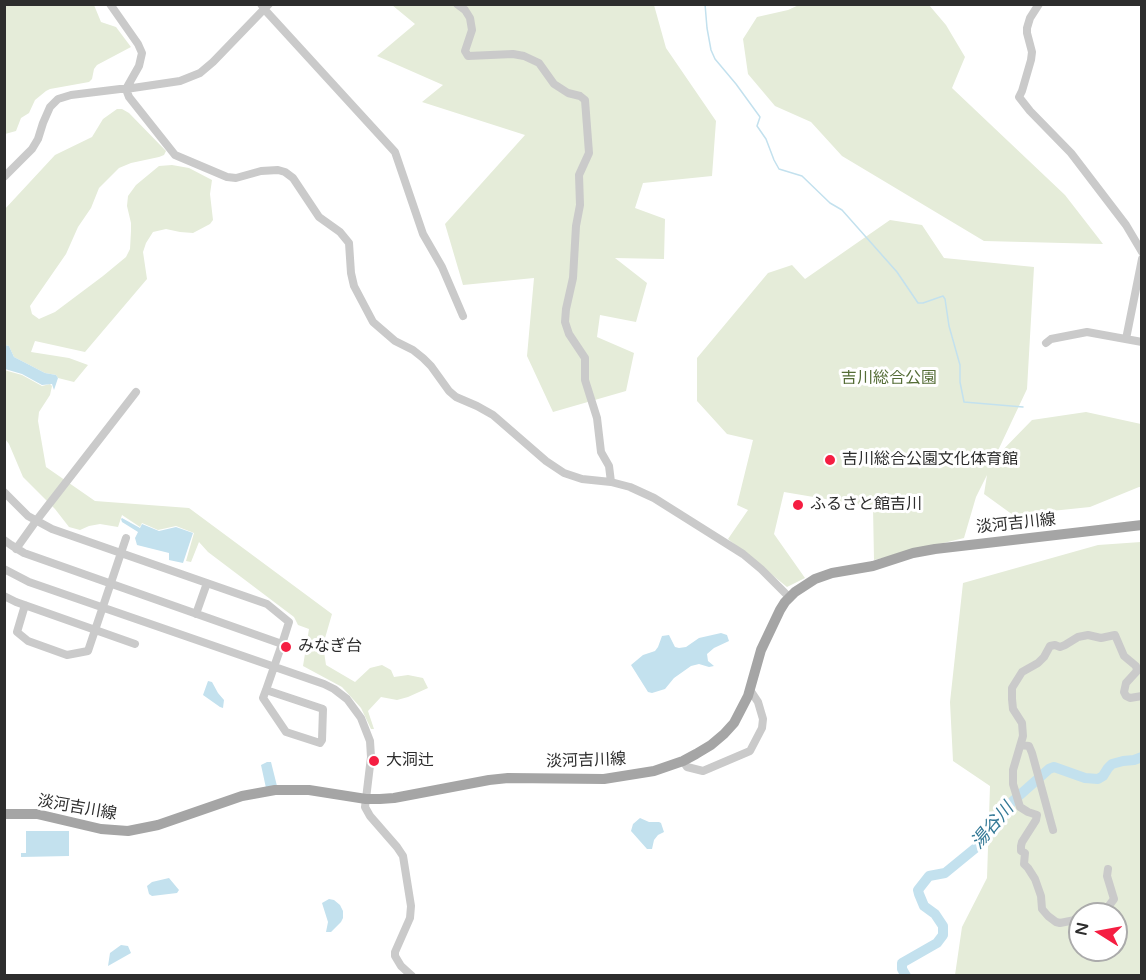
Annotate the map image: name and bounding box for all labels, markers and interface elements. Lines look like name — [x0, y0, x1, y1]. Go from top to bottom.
park label: 吉川総合公園 — [841, 369, 937, 389]
place label: 吉川総合公園文化体育館 — [842, 450, 1018, 470]
marker: 吉川総合公園文化体育館 — [823, 453, 837, 467]
place label: ふるさと館吉川 — [810, 495, 922, 515]
marker: ふるさと館吉川 — [791, 498, 805, 512]
street label: 淡河吉川線 — [975, 510, 1057, 538]
place label: みなぎ台 — [298, 637, 362, 657]
marker: みなぎ台 — [279, 640, 293, 654]
street label: 淡河吉川線 — [546, 750, 626, 772]
place label: 大洞辻 — [386, 751, 434, 771]
marker: 大洞辻 — [367, 754, 381, 768]
street label: 淡河吉川線 — [36, 792, 118, 824]
water label: 湯谷川 — [967, 798, 1019, 854]
north arrow — [1068, 902, 1128, 962]
text: N — [1071, 921, 1093, 937]

